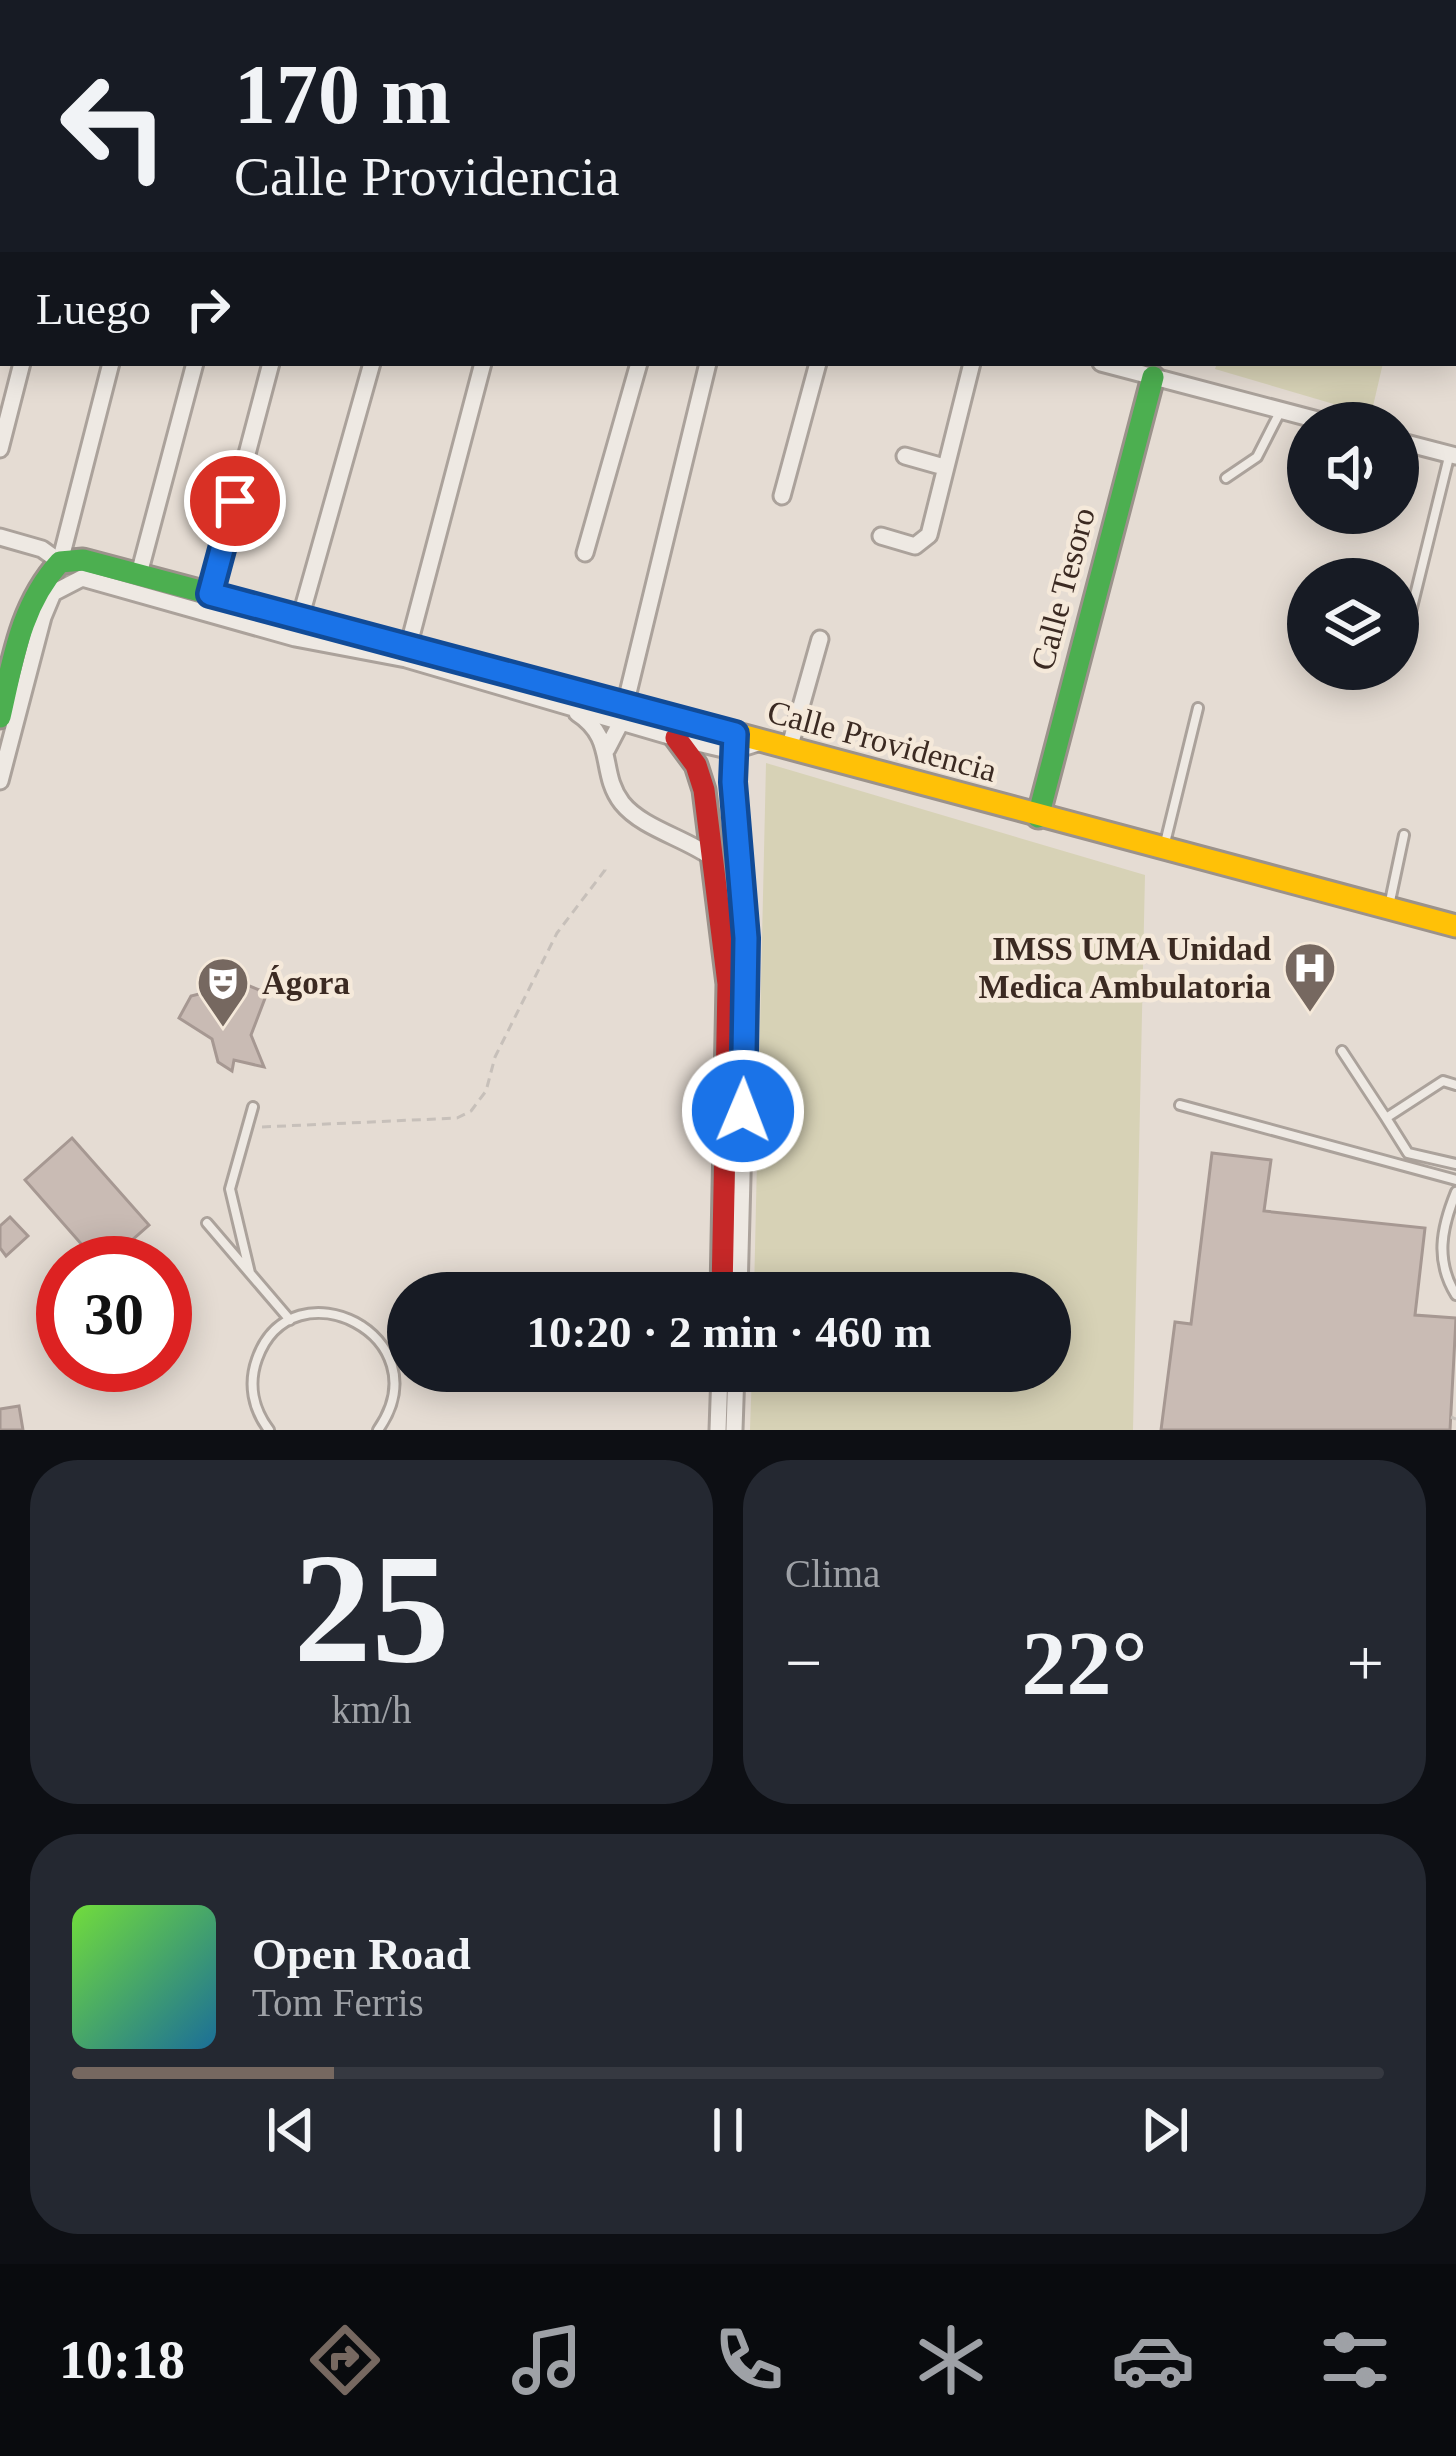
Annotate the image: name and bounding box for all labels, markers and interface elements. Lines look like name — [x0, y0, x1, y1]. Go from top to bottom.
icon: left — [36, 48, 192, 204]
text: 170 m — [234, 48, 451, 141]
text: Calle Providencia — [234, 147, 619, 207]
icon: right — [175, 276, 241, 342]
text: Luego — [36, 284, 151, 334]
map controls — [1287, 402, 1419, 690]
button: sound — [1287, 402, 1419, 534]
pin — [184, 450, 286, 552]
icon: arrive — [202, 468, 268, 534]
street label: Calle Tesoro — [1024, 504, 1102, 674]
button: layers — [1287, 558, 1419, 690]
street label: Calle Providencia — [764, 693, 1001, 789]
place label: IMSS UMA Unidad Medica Ambulatoria — [979, 931, 1271, 1005]
hospital icon: IMSS UMA Unidad Medica Ambulatoria — [1282, 940, 1338, 1014]
theatre icon: Ágora — [195, 955, 251, 1029]
place label: Ágora — [262, 965, 350, 1001]
position arrow — [680, 1048, 806, 1174]
speed limit sign: 30 — [36, 1236, 192, 1392]
text: 10:20 · 2 min · 460 m — [527, 1307, 932, 1357]
text: 25 — [294, 1522, 450, 1695]
text: Clima — [785, 1552, 880, 1595]
text: 22° — [1022, 1614, 1148, 1713]
text: − — [785, 1626, 822, 1699]
text: + — [1347, 1626, 1384, 1699]
text: km/h — [331, 1688, 412, 1731]
text: Open Road — [252, 1929, 471, 1979]
text: Tom Ferris — [252, 1981, 424, 2024]
icon: previous — [258, 2097, 324, 2163]
icon: pause — [695, 2097, 761, 2163]
icon: next — [1132, 2097, 1198, 2163]
icon: directions — [303, 2318, 387, 2402]
icon: music — [505, 2318, 589, 2402]
icon: phone — [707, 2318, 791, 2402]
icon: climate — [909, 2318, 993, 2402]
icon: car — [1111, 2318, 1195, 2402]
icon: filters — [1313, 2318, 1397, 2402]
text: 10:18 — [59, 2330, 185, 2390]

